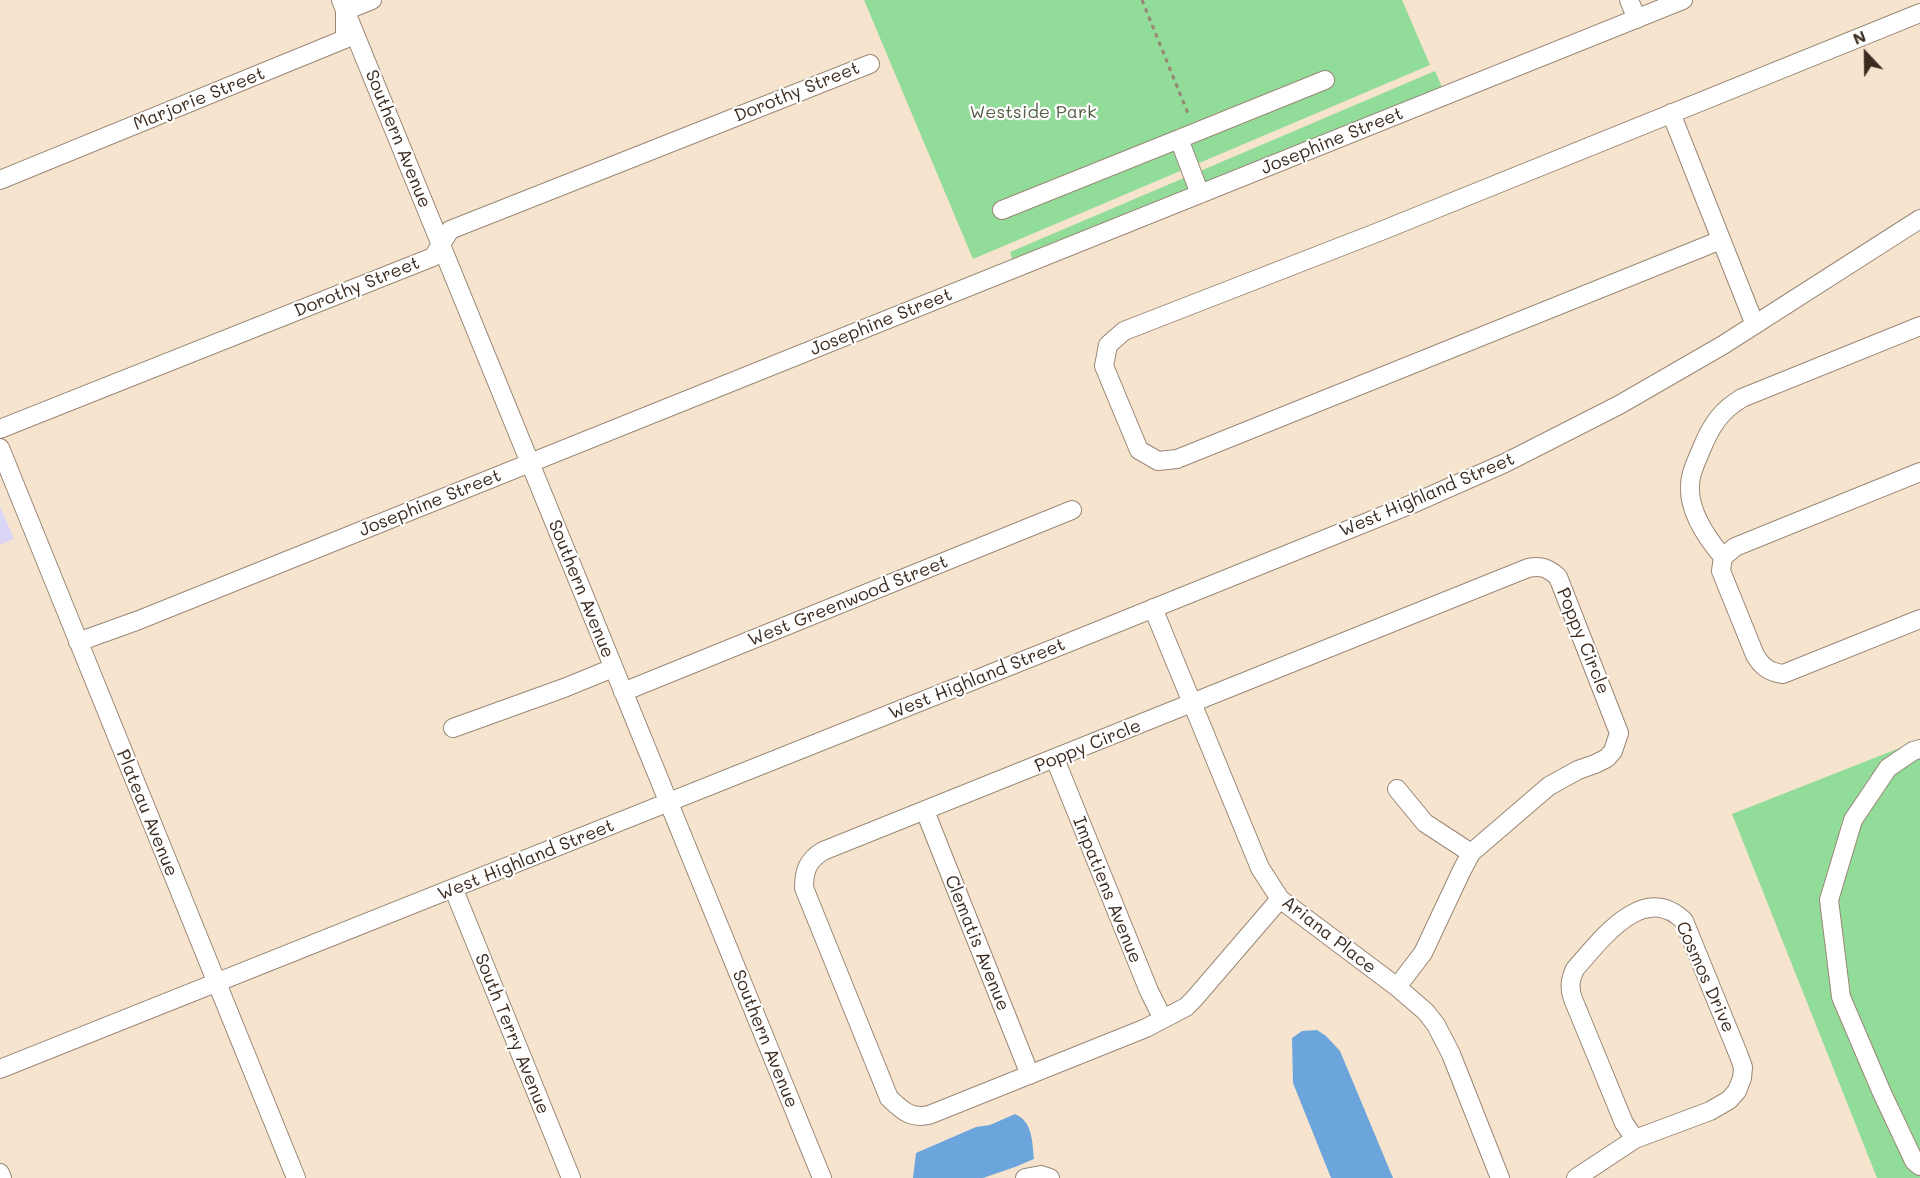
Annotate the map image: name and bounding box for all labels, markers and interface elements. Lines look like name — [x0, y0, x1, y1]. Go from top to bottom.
north arrow — [1836, 24, 1896, 84]
text: N — [1850, 25, 1869, 49]
street label: Dorothy Street — [731, 57, 863, 127]
street label: Marjorie Street — [130, 63, 268, 135]
street label: Southern Avenue — [360, 67, 436, 211]
park label: Westside Park — [970, 101, 1096, 123]
street label: Josephine Street — [1258, 103, 1406, 179]
street label: Dorothy Street — [291, 252, 423, 322]
street label: Josephine Street — [807, 284, 955, 360]
street label: West Highland Street — [1336, 448, 1518, 542]
street label: Josephine Street — [356, 465, 504, 541]
street label: Southern Avenue — [543, 517, 619, 661]
street label: West Greenwood Street — [745, 551, 951, 651]
street label: Poppy Circle — [1552, 585, 1614, 697]
street label: West Highland Street — [886, 634, 1068, 724]
street label: Poppy Circle — [1032, 715, 1144, 777]
street label: Plateau Avenue — [112, 746, 182, 880]
street label: Impatiens Avenue — [1068, 814, 1146, 966]
street label: West Highland Street — [435, 815, 617, 905]
street label: Clematis Avenue — [940, 872, 1014, 1014]
street label: Ariana Place — [1278, 892, 1380, 978]
street label: Cosmos Drive — [1671, 918, 1739, 1036]
street label: South Terry Avenue — [470, 951, 554, 1117]
street label: Southern Avenue — [727, 967, 803, 1111]

